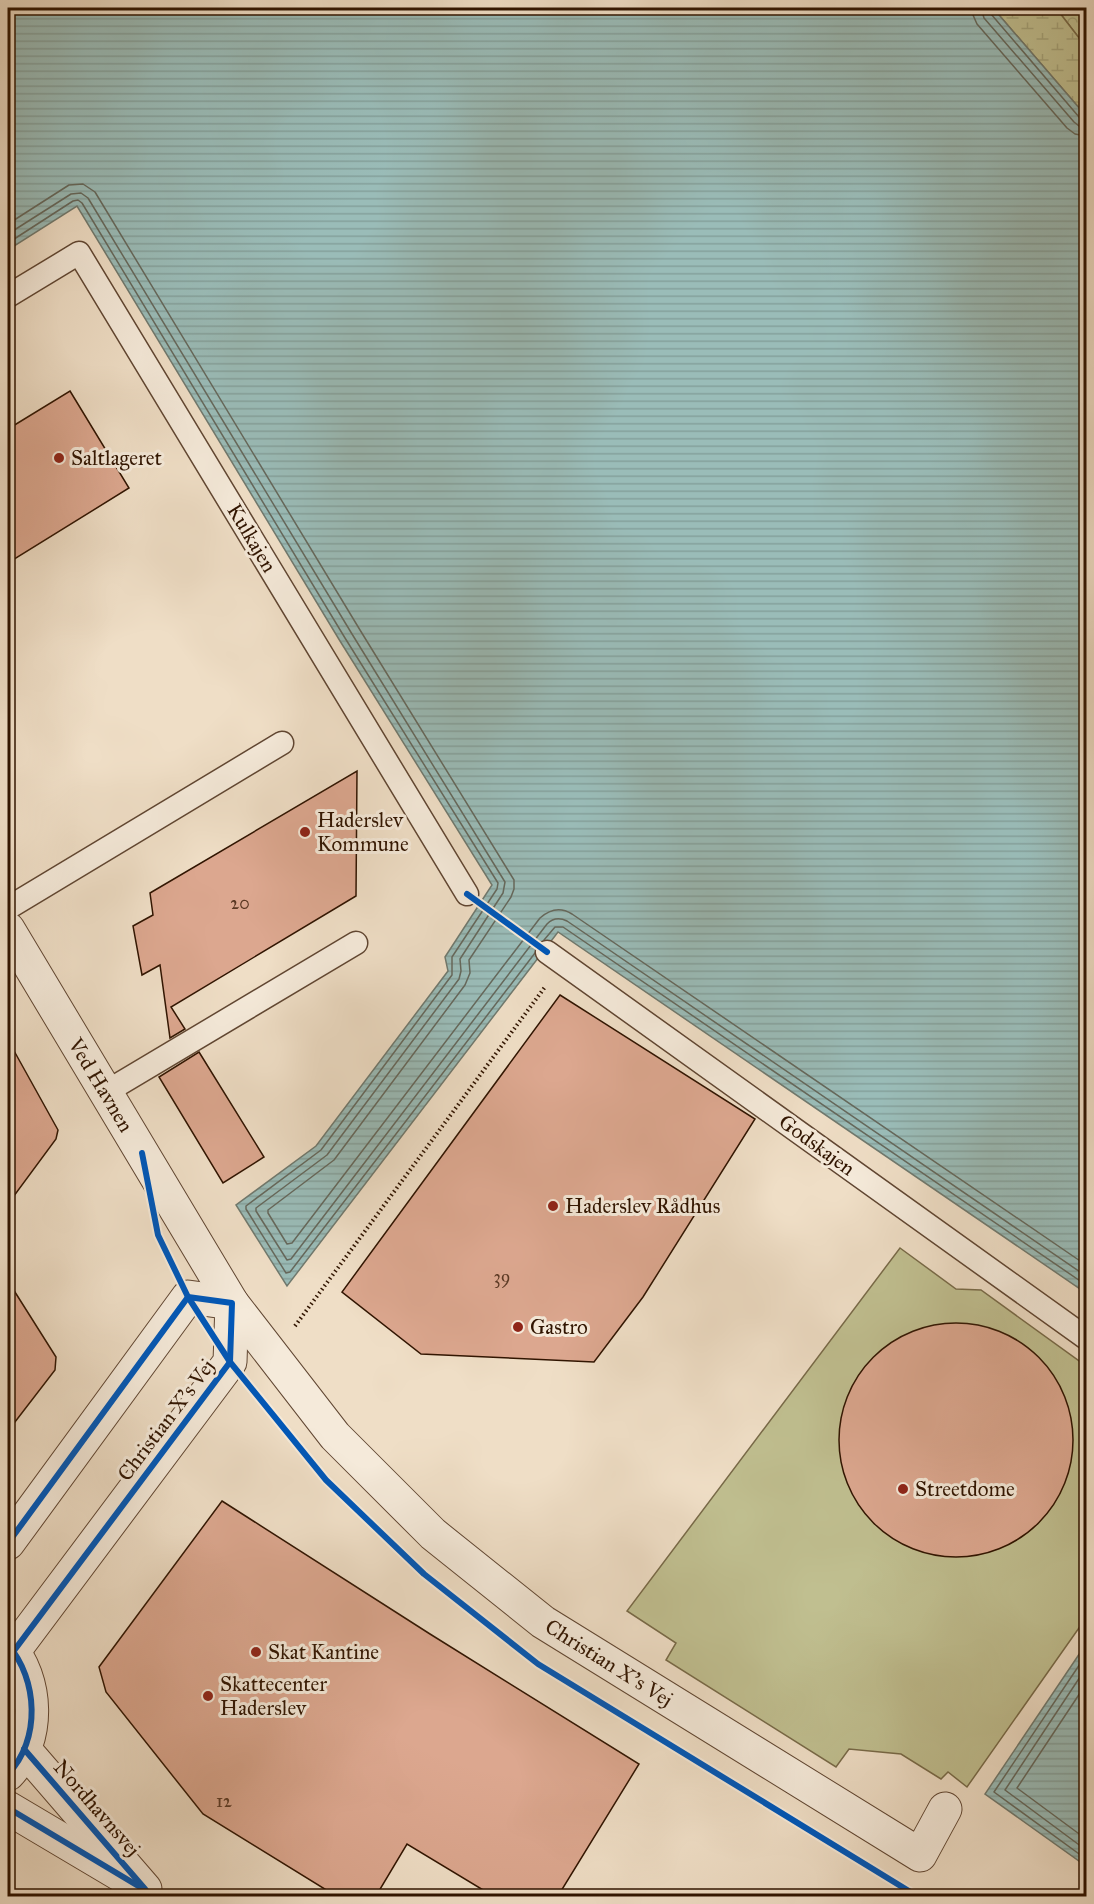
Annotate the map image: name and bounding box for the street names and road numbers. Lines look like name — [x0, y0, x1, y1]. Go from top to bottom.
street label: Kulkajen — [221, 499, 283, 577]
street label: Ved Havnen — [62, 1032, 139, 1137]
street label: Godskajen — [774, 1109, 860, 1181]
street label: Christian X's Vej — [112, 1354, 220, 1486]
street label: Christian X's Vej — [540, 1613, 678, 1713]
street label: Nordhavnsvej — [48, 1754, 146, 1862]

